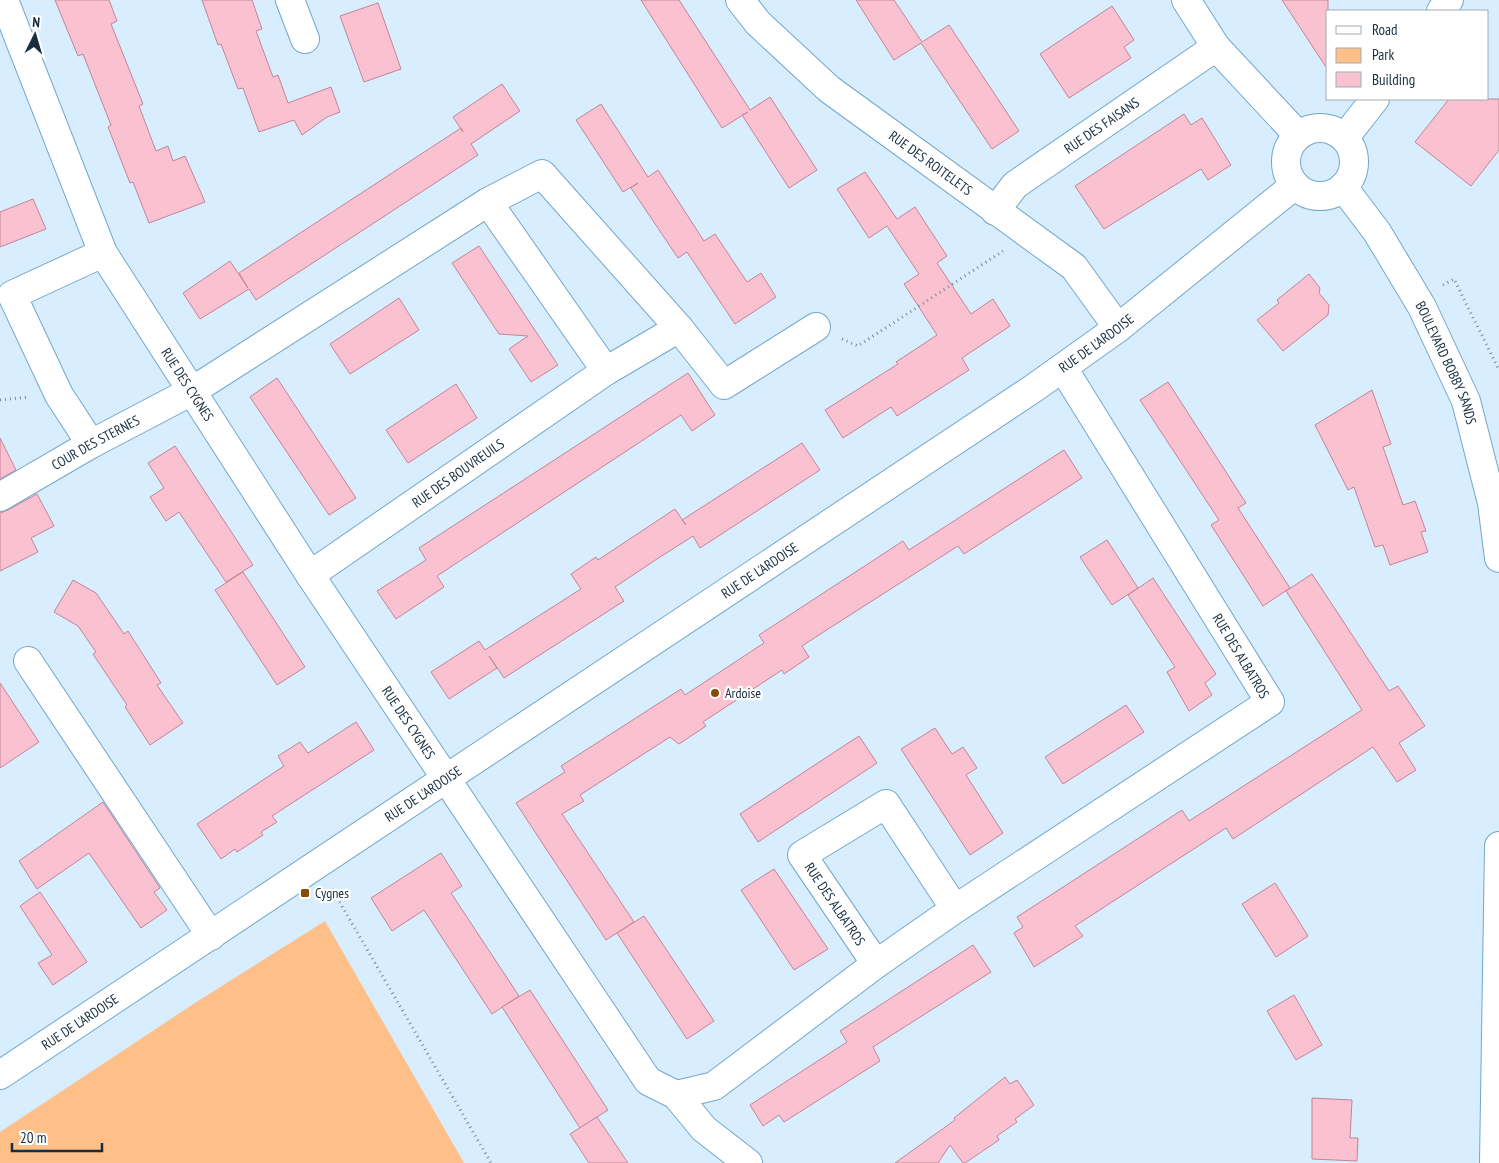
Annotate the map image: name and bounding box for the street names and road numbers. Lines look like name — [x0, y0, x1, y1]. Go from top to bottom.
street label: RUE DES FAISANS — [1061, 93, 1143, 158]
street label: RUE DES ROITELETS — [885, 127, 976, 199]
street label: BOULEVARD BOBBY SANDS — [1411, 298, 1481, 426]
street label: RUE DE L'ARDOISE — [1055, 310, 1137, 377]
street label: RUE DES CYGNES — [157, 344, 218, 425]
street label: COUR DES STERNES — [48, 411, 143, 474]
street label: RUE DES BOUVREUILS — [408, 435, 508, 511]
street label: RUE DE L'ARDOISE — [718, 538, 801, 602]
street label: RUE DES ALBATROS — [1209, 610, 1273, 702]
street label: RUE DES CYGNES — [378, 683, 439, 762]
street label: RUE DE L'ARDOISE — [381, 762, 465, 826]
street label: RUE DES ALBATROS — [801, 859, 869, 949]
street label: RUE DE L'ARDOISE — [38, 990, 122, 1054]

